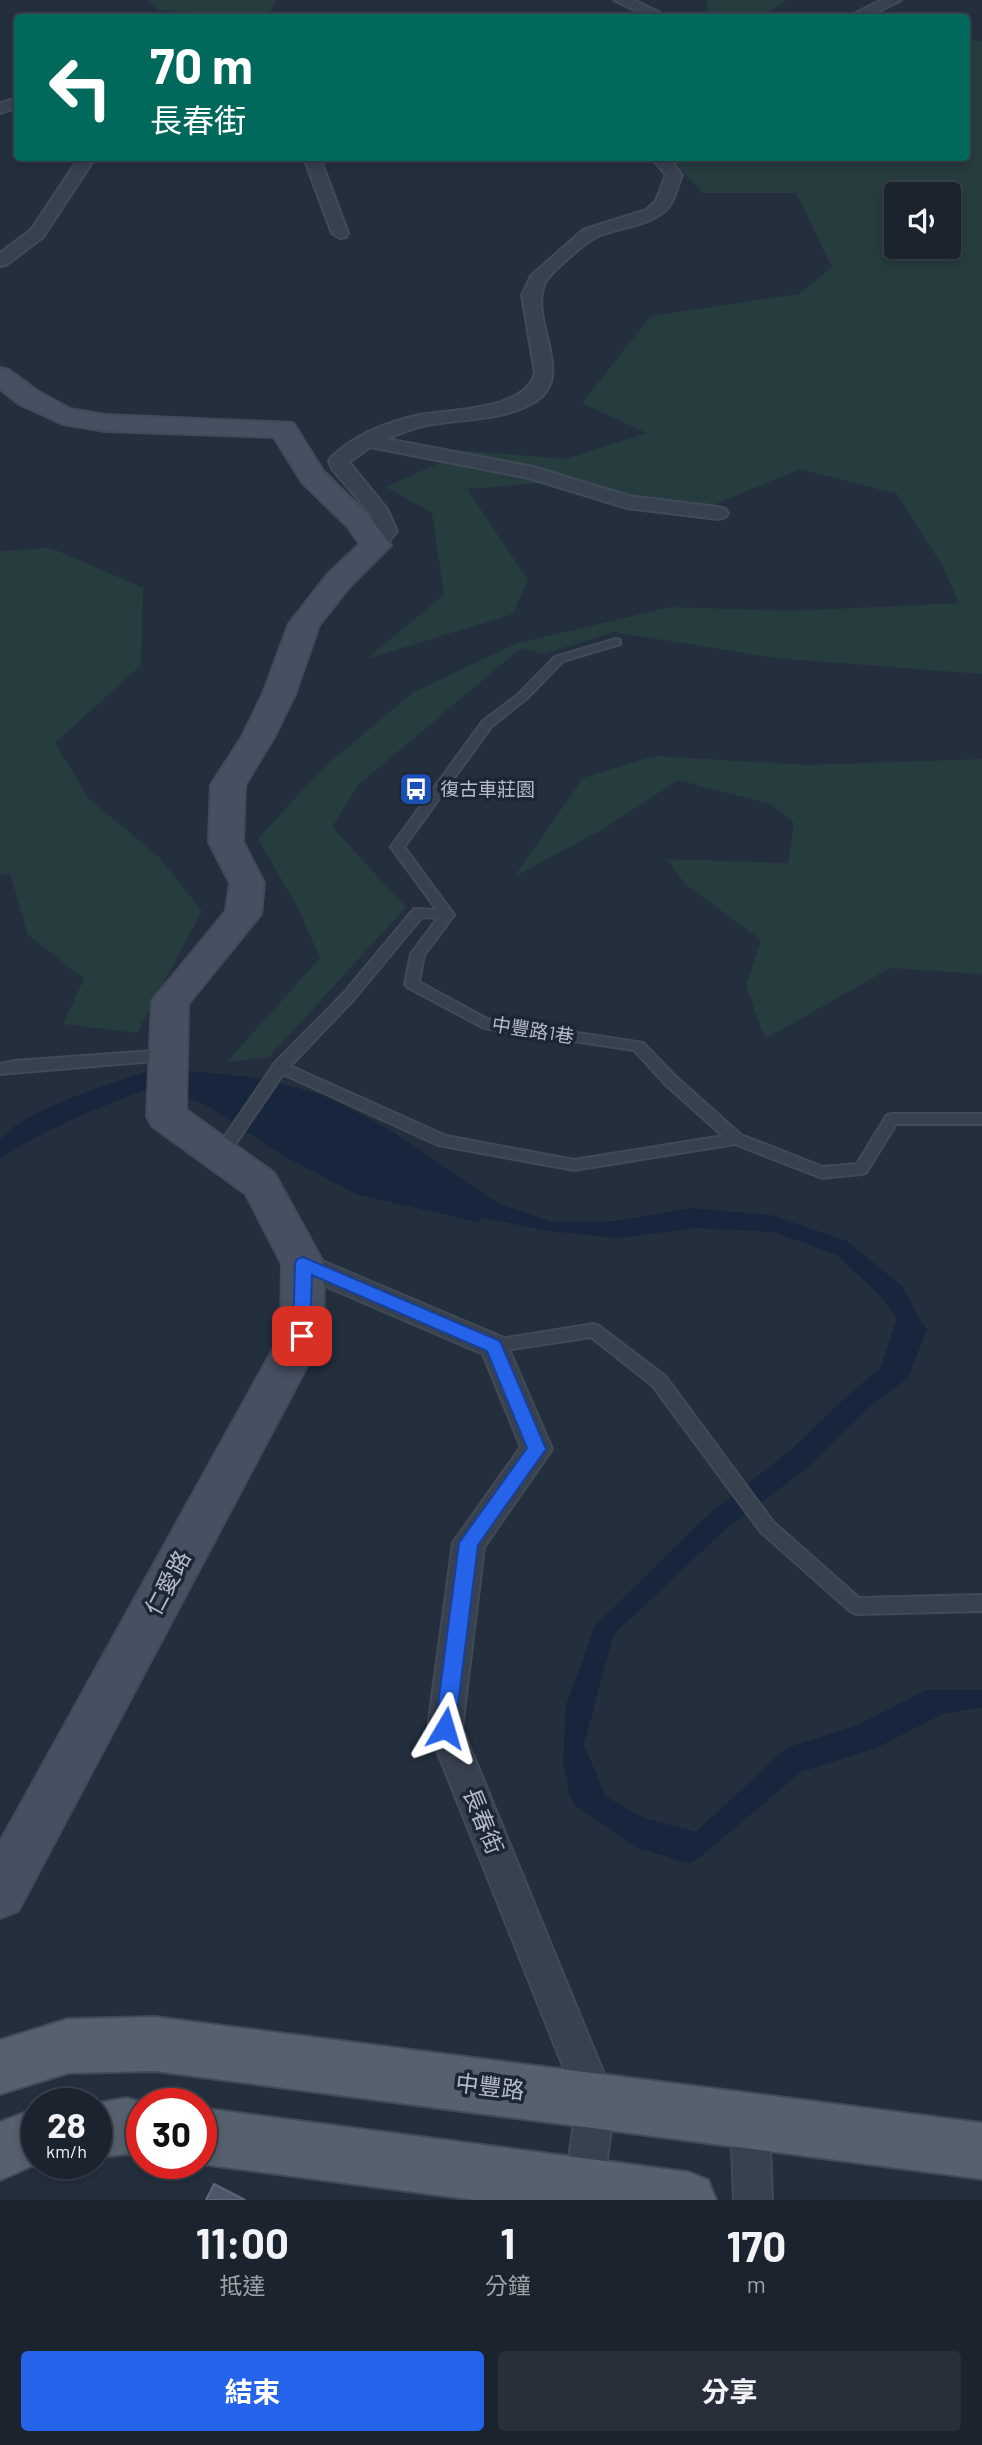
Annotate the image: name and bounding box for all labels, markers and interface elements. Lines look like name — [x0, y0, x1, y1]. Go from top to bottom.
text: 70 m — [150, 35, 253, 94]
icon: left — [35, 42, 126, 133]
text: 長春街 — [150, 100, 246, 138]
map controls — [884, 182, 961, 259]
button: sound — [884, 182, 961, 259]
bus stop icon: 復古車莊園 — [397, 770, 435, 808]
place label: 復古車莊園 — [440, 777, 535, 800]
street label: 中豐路1巷 — [490, 1012, 576, 1047]
pin — [272, 1306, 332, 1366]
icon: arrive — [283, 1317, 321, 1355]
street label: 仁愛路 — [139, 1545, 196, 1620]
position arrow — [408, 1691, 482, 1765]
street label: 長春街 — [458, 1783, 510, 1858]
street label: 中豐路 — [454, 2068, 526, 2104]
speed limit sign: 30 — [126, 2088, 217, 2179]
text: 28 — [47, 2103, 86, 2145]
text: km/h — [46, 2140, 87, 2162]
text: 11:00 — [196, 2217, 289, 2267]
text: 1 — [500, 2217, 515, 2267]
text: 170 — [727, 2220, 786, 2270]
text: m — [747, 2270, 766, 2298]
text: 抵達 — [219, 2271, 265, 2299]
text: 分鐘 — [485, 2271, 531, 2299]
button: 結束 — [21, 2351, 484, 2431]
button: 分享 — [498, 2351, 961, 2431]

